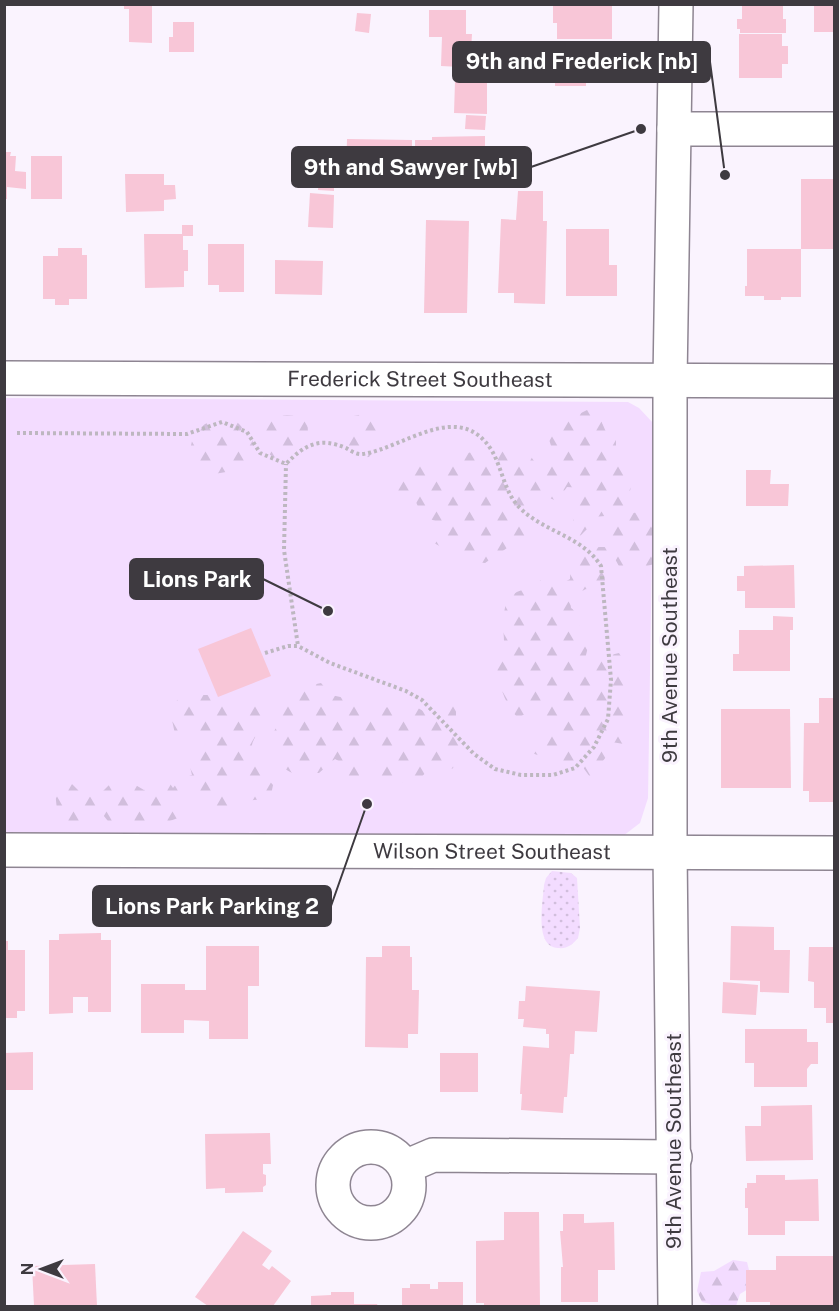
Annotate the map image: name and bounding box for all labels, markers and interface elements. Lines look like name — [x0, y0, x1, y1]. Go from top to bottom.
callout: 9th and Frederick [nb] — [453, 42, 710, 82]
text: 9th and Frederick [nb] — [466, 48, 698, 74]
callout: 9th and Sawyer [wb] — [292, 147, 531, 187]
text: 9th and Sawyer [wb] — [304, 154, 518, 180]
street label: Frederick Street Southeast — [287, 366, 553, 392]
street label: 9th Avenue Southeast — [657, 547, 682, 763]
callout: Lions Park — [130, 559, 263, 599]
text: Lions Park — [143, 566, 252, 592]
street label: Wilson Street Southeast — [373, 838, 611, 864]
callout: Lions Park Parking 2 — [93, 886, 331, 926]
text: Lions Park Parking 2 — [105, 893, 319, 919]
street label: 9th Avenue Southeast — [661, 1033, 686, 1249]
north arrow — [12, 1239, 72, 1299]
text: N — [18, 1263, 37, 1275]

